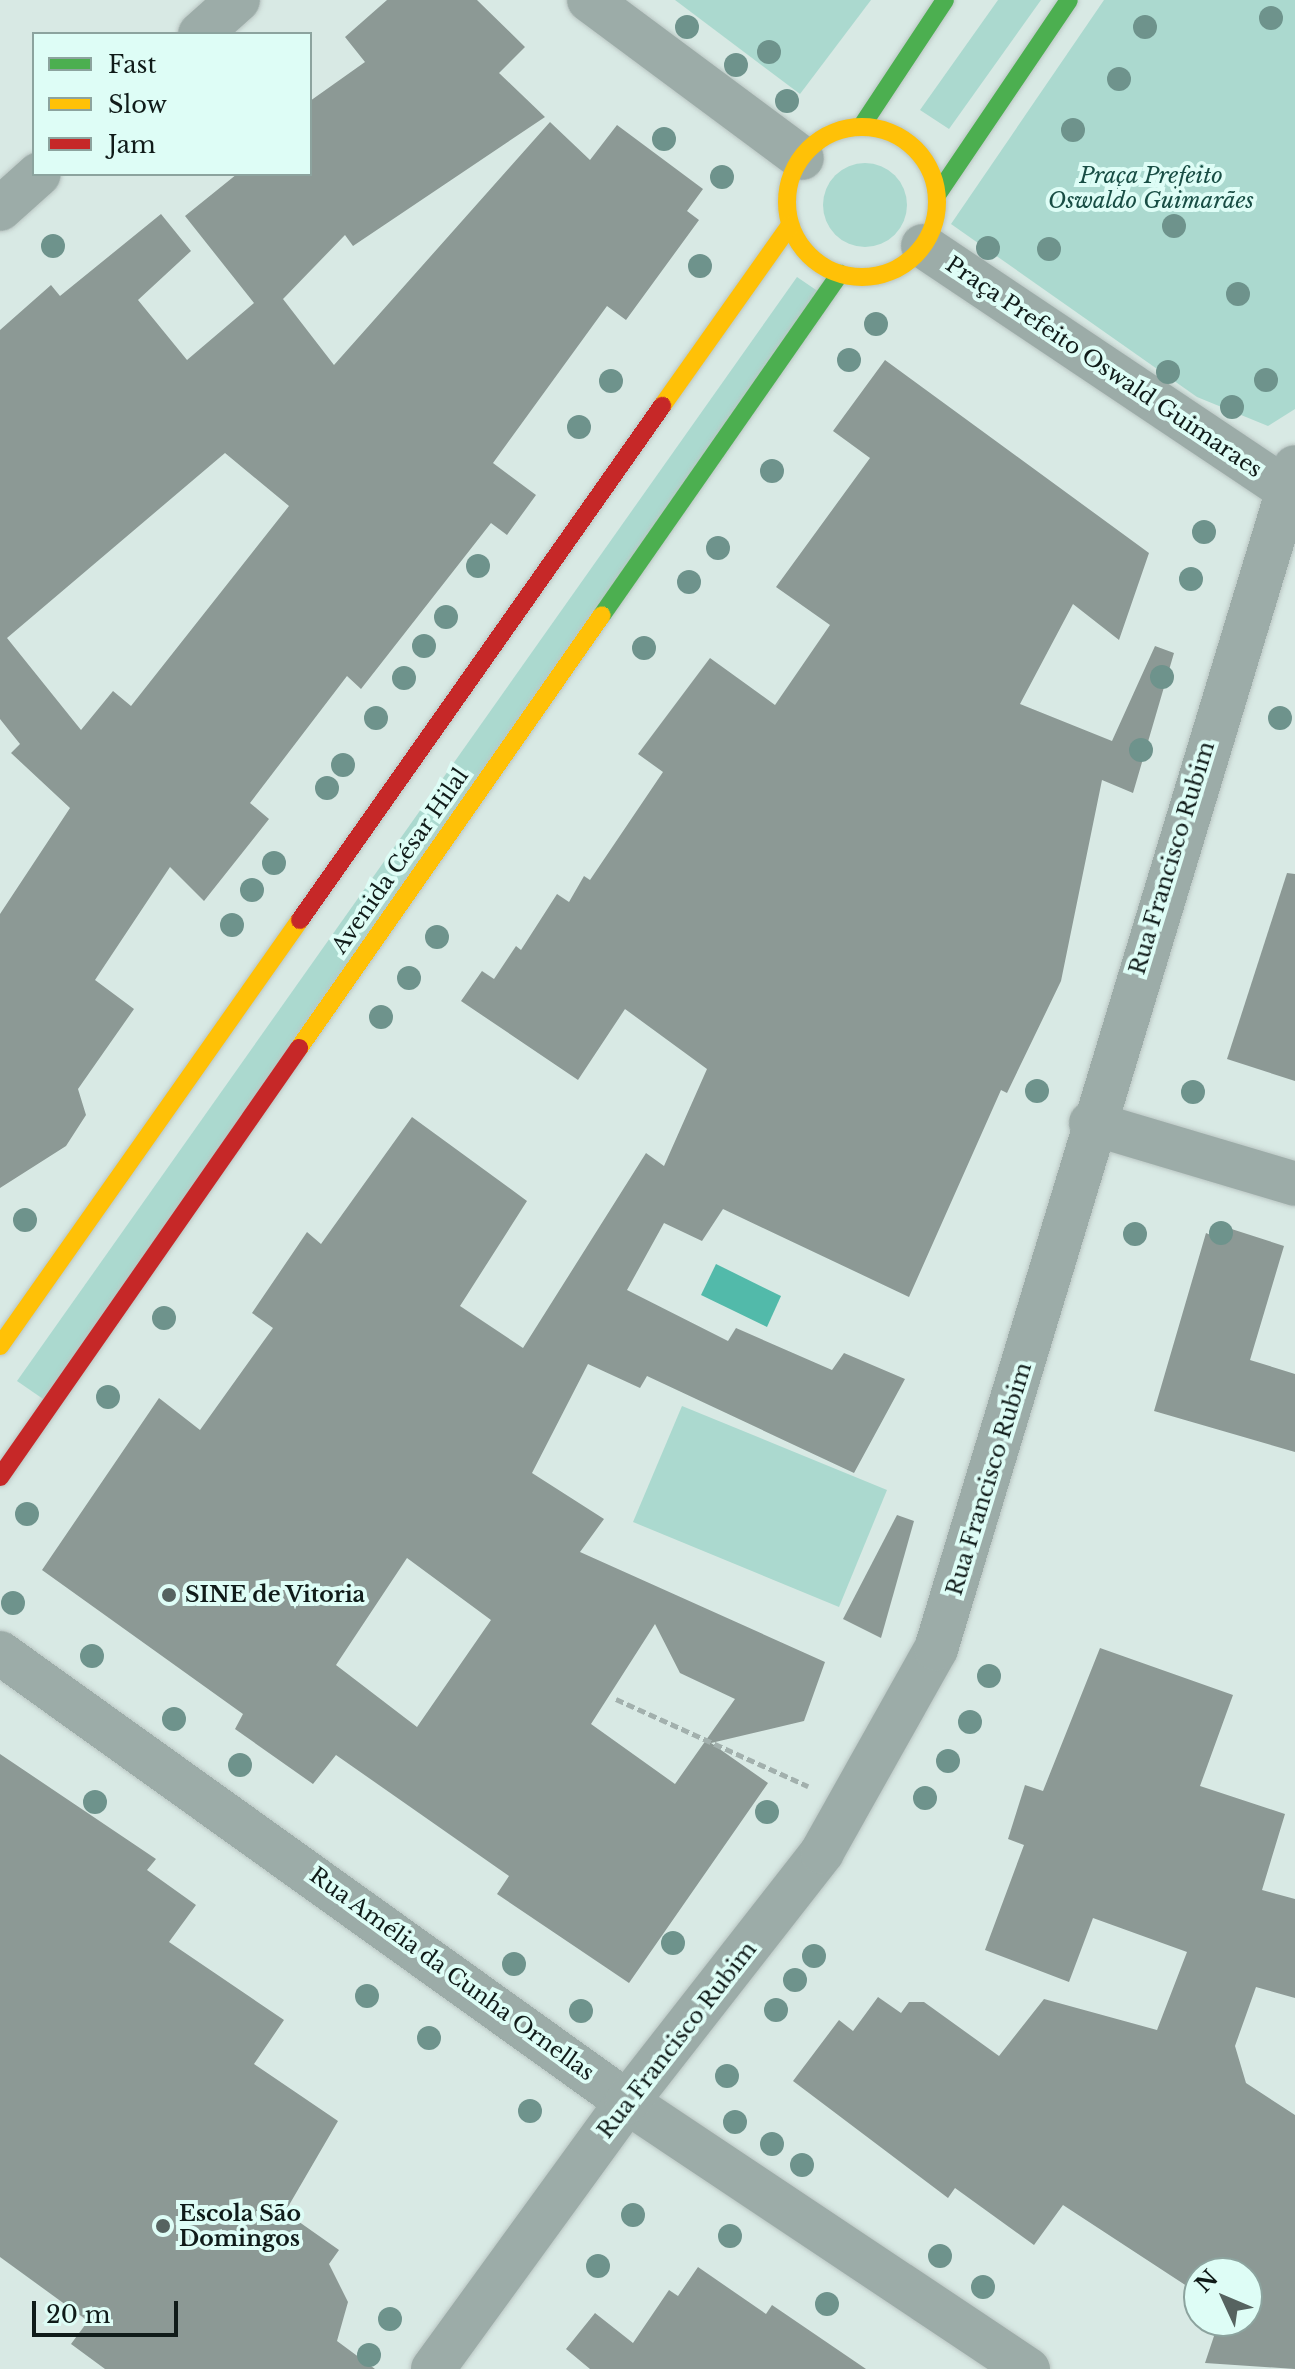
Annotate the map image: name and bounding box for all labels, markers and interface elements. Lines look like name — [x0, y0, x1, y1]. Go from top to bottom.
legend — [32, 32, 312, 176]
text: Fast — [108, 50, 156, 79]
text: Slow — [108, 90, 167, 119]
text: Jam — [108, 130, 156, 159]
park label: Praça Prefeito Oswaldo Guimarães — [1048, 162, 1254, 214]
street label: Praça Prefeito Oswald Guimaraes — [941, 251, 1267, 483]
street label: Rua Francisco Rubim — [1124, 738, 1220, 978]
street label: Avenida César Hilal — [326, 763, 474, 959]
street label: Rua Francisco Rubim — [941, 1359, 1037, 1599]
place label: SINE de Vitoria — [185, 1582, 366, 1608]
marker: SINE de Vitoria — [160, 1586, 178, 1604]
street label: Rua Amélia da Cunha Ornellas — [304, 1861, 600, 2087]
street label: Rua Francisco Rubim — [592, 1936, 762, 2144]
place label: Escola São Domingos — [179, 2200, 301, 2252]
marker: Escola São Domingos — [154, 2217, 172, 2235]
north arrow — [1183, 2257, 1263, 2337]
text: N — [1190, 2265, 1224, 2298]
scale bar — [36, 2285, 182, 2335]
text: 20 m — [46, 2300, 111, 2329]

